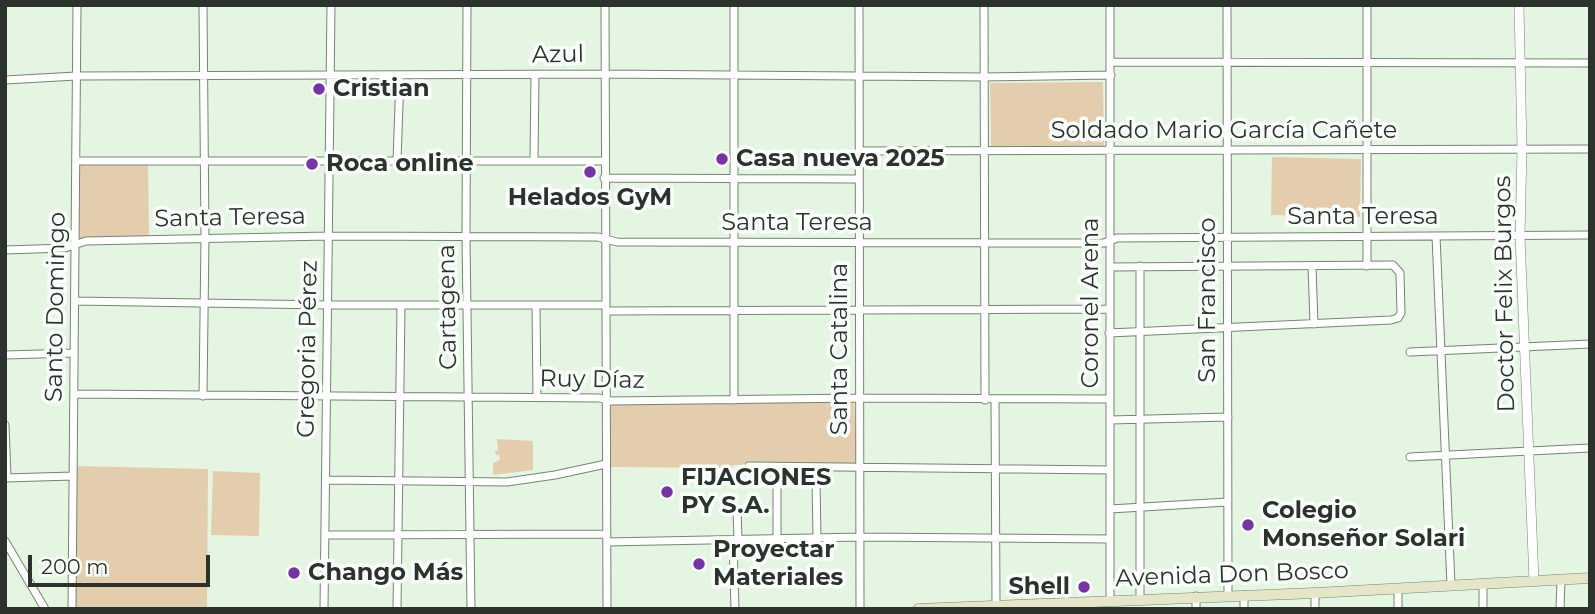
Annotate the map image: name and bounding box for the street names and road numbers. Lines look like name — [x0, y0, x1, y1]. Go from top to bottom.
street label: Azul — [532, 40, 584, 70]
street label: Soldado Mario García Cañete — [1051, 117, 1397, 145]
street label: Doctor Felix Burgos — [1489, 175, 1521, 413]
street label: Santa Teresa — [154, 202, 306, 234]
street label: Santa Teresa — [1287, 203, 1439, 231]
street label: Santa Teresa — [721, 209, 873, 237]
street label: Santo Domingo — [40, 212, 72, 402]
street label: San Francisco — [1194, 217, 1222, 383]
street label: Coronel Arena — [1077, 218, 1105, 388]
street label: Cartagena — [433, 244, 463, 370]
street label: Gregoria Pérez — [292, 260, 324, 438]
street label: Santa Catalina — [826, 263, 854, 435]
street label: Ruy Díaz — [539, 365, 645, 395]
street label: Avenida Don Bosco — [1115, 557, 1349, 593]

